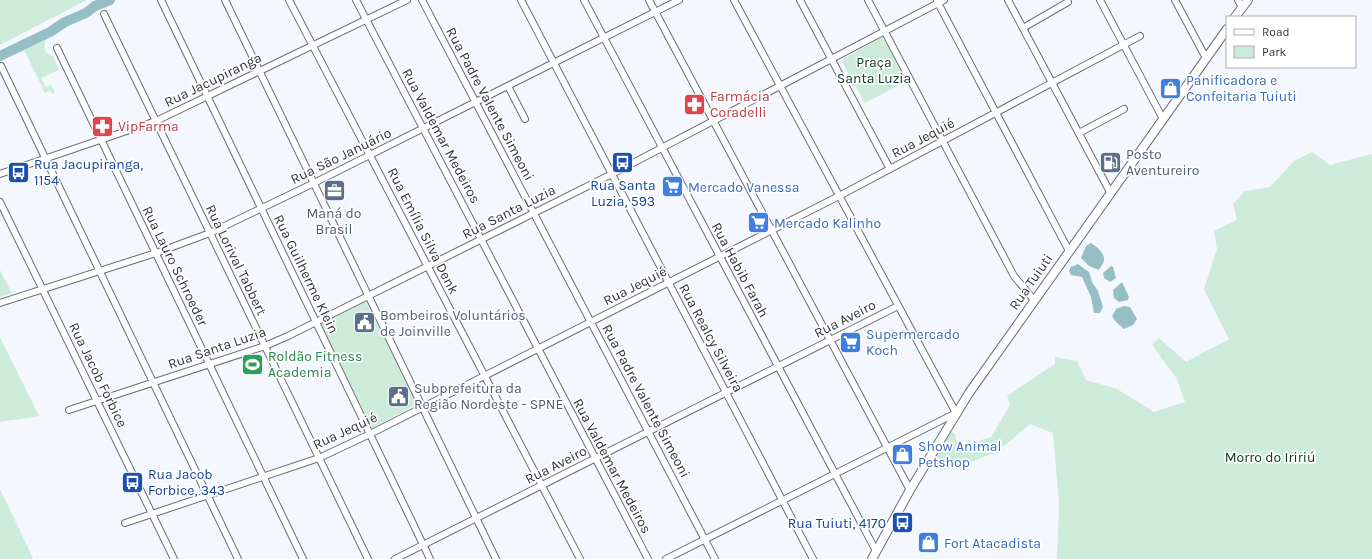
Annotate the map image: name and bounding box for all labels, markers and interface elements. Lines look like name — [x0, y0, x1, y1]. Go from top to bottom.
legend — [1226, 16, 1356, 68]
street label: Rua Padre Valente Simeoni — [442, 24, 538, 184]
text: Road — [1262, 25, 1290, 39]
text: Park — [1262, 45, 1287, 59]
street label: Rua Jacupiranga — [161, 49, 265, 111]
park label: Praça Santa Luzia — [837, 54, 911, 87]
street label: Rua Valdemar Medeiros — [398, 66, 484, 206]
place label: Panificadora e Confeitaria Tuiuti — [1186, 72, 1297, 105]
shop icon: Panificadora e Confeitaria Tuiuti — [1157, 75, 1183, 101]
place label: Farmácia Coradelli — [710, 88, 770, 121]
pharmacy icon: Farmácia Coradelli — [682, 91, 708, 117]
pharmacy icon: VipFarma — [89, 113, 115, 139]
street label: Rua Jequié — [889, 114, 957, 162]
place label: VipFarma — [118, 118, 179, 135]
street label: Rua São Januário — [288, 124, 394, 188]
place label: Posto Aventureiro — [1126, 146, 1199, 179]
fuel station icon: Posto Aventureiro — [1098, 149, 1124, 175]
bus stop icon: Rua Santa Luzia, 593 — [610, 150, 636, 176]
place label: Rua Jacupiranga, 1154 — [34, 156, 143, 189]
bus stop icon: Rua Jacupiranga, 1154 — [6, 159, 32, 185]
street label: Rua Emília Silva Denk — [384, 165, 462, 297]
supermarket icon: Mercado Vanessa — [659, 174, 685, 200]
place label: Rua Santa Luzia, 593 — [590, 177, 656, 210]
office icon: Maná do Brasil — [321, 178, 347, 204]
place label: Mercado Vanessa — [688, 179, 800, 196]
street label: Rua Santa Luzia — [459, 181, 559, 243]
street label: Rua Lorival Tabbert — [202, 202, 270, 318]
street label: Rua Lauro Schroeder — [139, 203, 212, 330]
place label: Maná do Brasil — [307, 205, 362, 238]
supermarket icon: Mercado Kalinho — [746, 210, 772, 236]
street label: Rua Guilherme Klein — [270, 212, 342, 336]
place label: Mercado Kalinho — [774, 215, 881, 232]
street label: Rua Habib Farah — [708, 220, 772, 320]
street label: Rua Tuiuti — [1005, 251, 1057, 313]
street label: Rua Jequié — [600, 263, 670, 309]
street label: Rua Realcy Silveira — [675, 281, 747, 395]
street label: Rua Aveiro — [811, 296, 879, 342]
place label: Bombeiros Voluntários de Joinville — [380, 307, 526, 340]
public building icon: Bombeiros Voluntários de Joinville — [352, 310, 378, 336]
street label: Rua Jacob Forbice — [65, 320, 131, 430]
street label: Rua Padre Valente Simeoni — [598, 321, 694, 481]
street label: Rua Santa Luzia — [166, 323, 268, 373]
place label: Supermercado Koch — [866, 326, 960, 359]
supermarket icon: Supermercado Koch — [838, 329, 864, 355]
place label: Roldão Fitness Academia — [268, 348, 362, 381]
sports icon: Roldão Fitness Academia — [239, 351, 265, 377]
place label: Subprefeitura da Região Nordeste - SPNE — [414, 380, 563, 413]
public building icon: Subprefeitura da Região Nordeste - SPNE — [386, 383, 412, 409]
street label: Rua Valdemar Medeiros — [569, 396, 655, 536]
street label: Rua Jequié — [310, 409, 380, 453]
place label: Show Animal Petshop — [918, 438, 1001, 471]
shop icon: Show Animal Petshop — [890, 441, 916, 467]
street label: Rua Aveiro — [522, 442, 590, 488]
park label: Morro do Iririú — [1225, 449, 1315, 466]
place label: Rua Jacob Forbice, 343 — [148, 466, 225, 499]
bus stop icon: Rua Jacob Forbice, 343 — [120, 469, 146, 495]
bus stop icon: Rua Tuiuti, 4170 — [889, 510, 915, 536]
place label: Rua Tuiuti, 4170 — [788, 515, 886, 532]
shop icon: Fort Atacadista — [916, 530, 942, 556]
place label: Fort Atacadista — [944, 535, 1041, 552]

